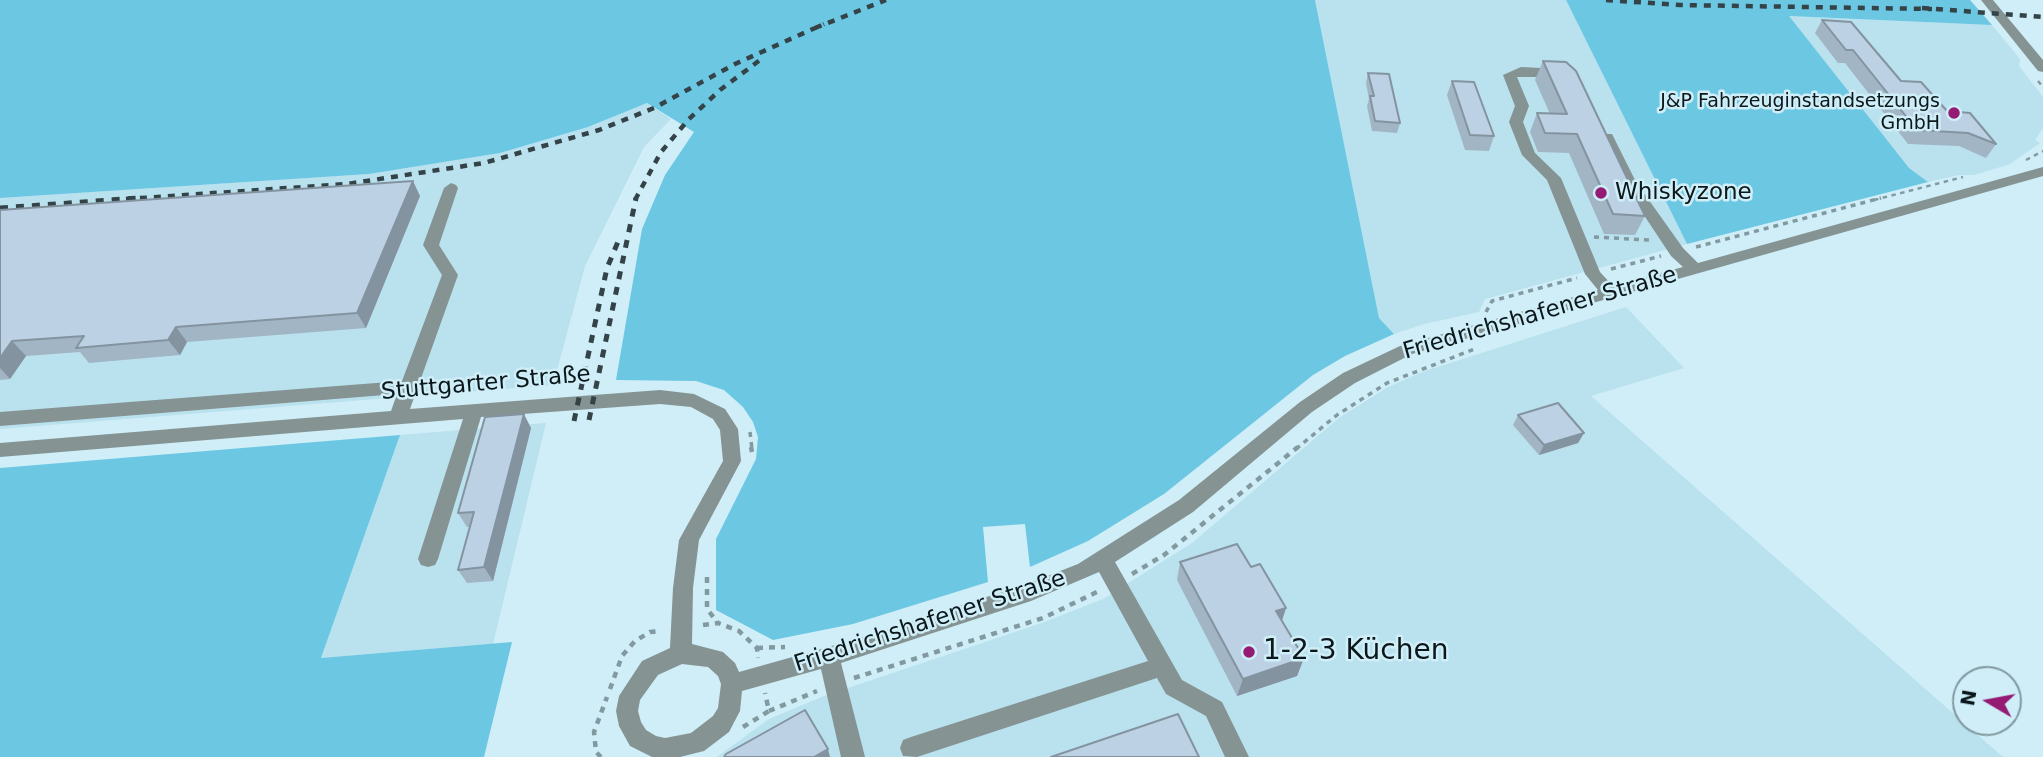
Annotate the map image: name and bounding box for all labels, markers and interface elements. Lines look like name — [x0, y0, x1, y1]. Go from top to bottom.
place label: J&P Fahrzeuginstandsetzungs GmbH — [1660, 91, 1940, 135]
marker: J&P Fahrzeuginstandsetzungs GmbH — [1946, 105, 1962, 121]
place label: Whiskyzone — [1615, 179, 1752, 207]
marker: Whiskyzone — [1593, 185, 1609, 201]
street label: Friedrichshafener Straße — [1400, 262, 1680, 366]
street label: Stuttgarter Straße — [380, 361, 592, 407]
street label: Friedrichshafener Straße — [791, 565, 1069, 679]
place label: 1-2-3 Küchen — [1263, 635, 1448, 669]
marker: 1-2-3 Küchen — [1241, 644, 1257, 660]
north arrow — [1952, 666, 2022, 736]
text: N — [1956, 688, 1981, 707]

